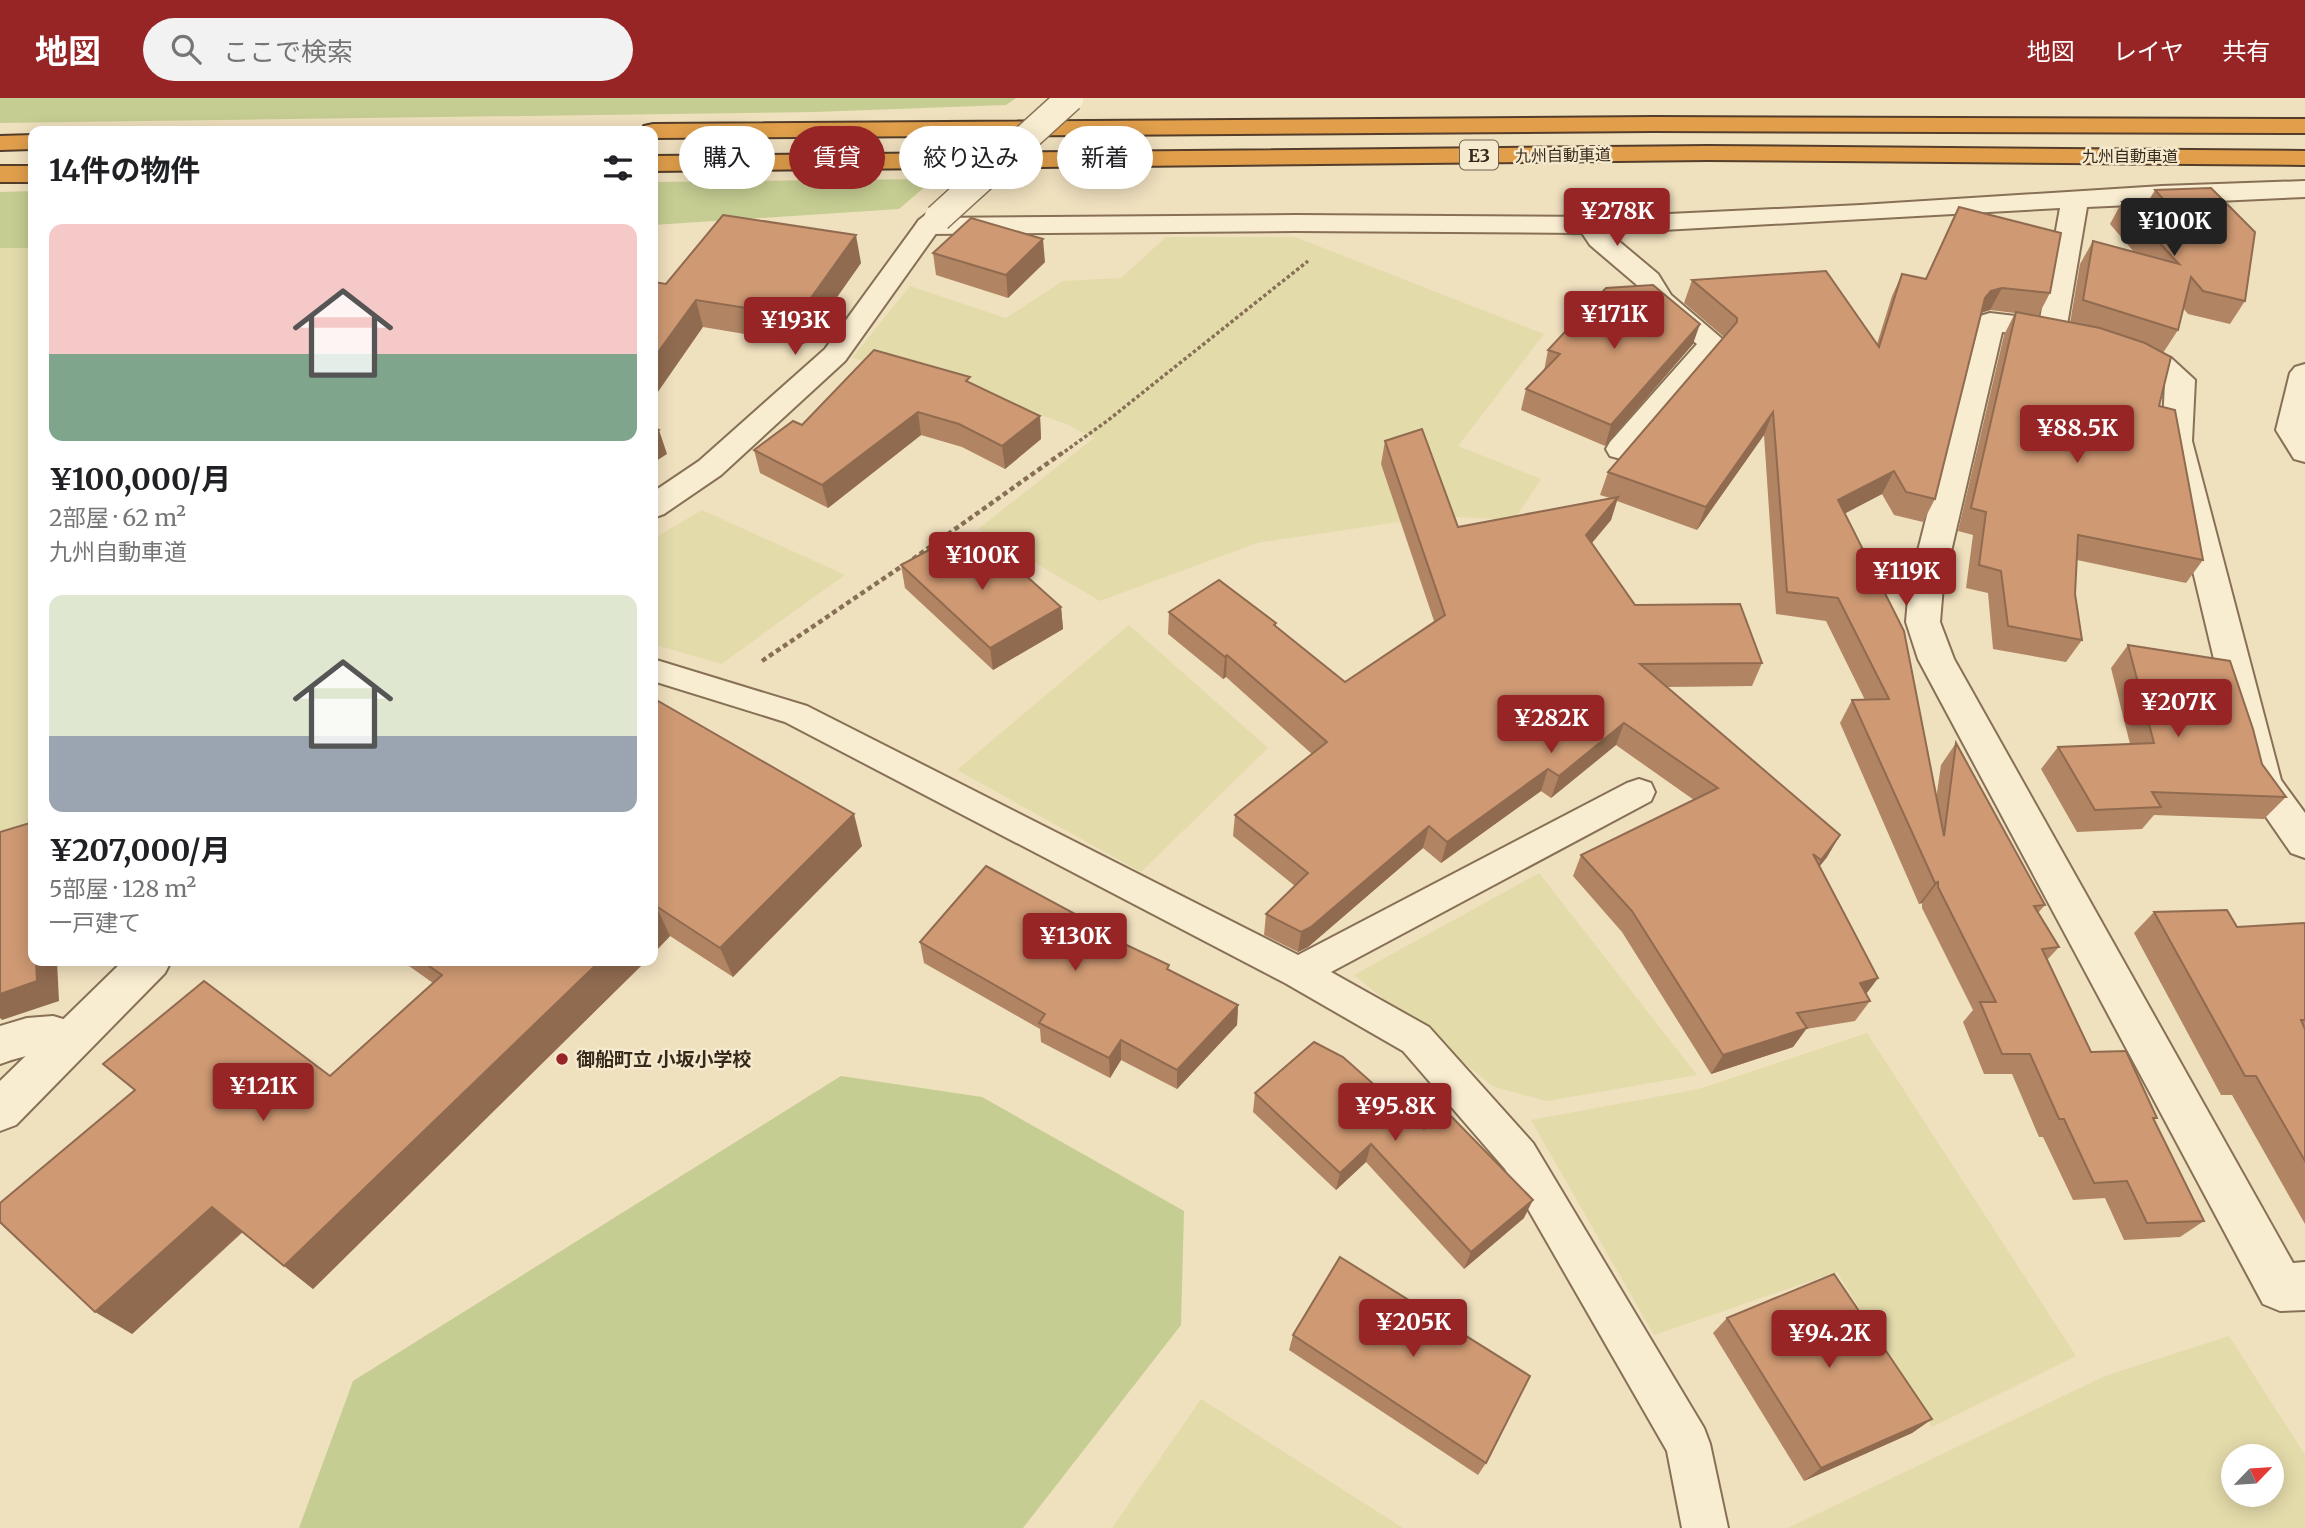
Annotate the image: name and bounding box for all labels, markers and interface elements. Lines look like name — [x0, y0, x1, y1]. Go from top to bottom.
search box — [143, 18, 633, 81]
icon: search — [167, 30, 205, 68]
text: 地図 — [35, 31, 101, 72]
text: ここで検索 — [223, 35, 353, 68]
text: 地図 — [2027, 36, 2075, 67]
text: レイヤ — [2113, 36, 2184, 67]
text: 共有 — [2222, 36, 2270, 67]
chip: 購入 — [679, 126, 775, 189]
chip: 賃貸 — [789, 126, 885, 189]
chip: 絞り込み — [899, 126, 1043, 189]
chip: 新着 — [1057, 126, 1153, 189]
road number: E3 — [1460, 140, 1498, 170]
street label: 九州自動車道 — [1515, 144, 1611, 166]
street label: 九州自動車道 — [2082, 146, 2178, 166]
icon: filters — [599, 149, 637, 187]
text: 14件の物件 — [49, 151, 200, 189]
pin: ¥278K — [1568, 188, 1666, 248]
text: ¥278K — [1580, 196, 1654, 225]
pin: ¥100K — [2125, 198, 2223, 258]
text: ¥100K — [2137, 206, 2211, 235]
icon: home — [280, 270, 406, 396]
pin: ¥171K — [1565, 292, 1663, 351]
pin: ¥193K — [746, 298, 844, 357]
text: ¥171K — [1580, 299, 1648, 328]
text: ¥193K — [760, 305, 830, 334]
pin: ¥88.5K — [2020, 406, 2134, 465]
text: ¥88.5K — [2036, 413, 2118, 442]
text: ¥100,000/月 — [49, 460, 231, 498]
text: 2部屋 · 62 m² — [49, 503, 186, 532]
pin: ¥100K — [933, 532, 1031, 592]
text: 九州自動車道 — [49, 537, 187, 566]
text: ¥100K — [945, 540, 1019, 569]
pin: ¥119K — [1857, 548, 1955, 608]
text: ¥119K — [1872, 556, 1940, 585]
icon: home — [280, 641, 406, 767]
pin: ¥207K — [2129, 680, 2227, 739]
text: ¥207K — [2140, 687, 2216, 716]
pin: ¥282K — [1502, 696, 1600, 755]
text: ¥282K — [1513, 703, 1589, 732]
text: ¥207,000/月 — [49, 831, 231, 869]
text: 5部屋 · 128 m² — [49, 874, 196, 903]
text: 一戸建て — [49, 908, 141, 937]
pin: ¥130K — [1026, 914, 1124, 973]
text: ¥130K — [1039, 921, 1111, 950]
place label: 御船町立 小坂小学校 — [576, 1047, 752, 1071]
marker: 御船町立 小坂小学校 — [554, 1051, 570, 1067]
pin: ¥121K — [214, 1063, 312, 1123]
text: ¥121K — [229, 1071, 297, 1100]
pin: ¥95.8K — [1338, 1084, 1452, 1143]
text: ¥95.8K — [1354, 1091, 1436, 1120]
pin: ¥205K — [1364, 1300, 1462, 1359]
text: ¥205K — [1375, 1307, 1451, 1336]
pin: ¥94.2K — [1772, 1310, 1886, 1370]
text: ¥94.2K — [1787, 1318, 1871, 1347]
north arrow — [2221, 1444, 2284, 1507]
map controls — [2221, 1444, 2284, 1507]

